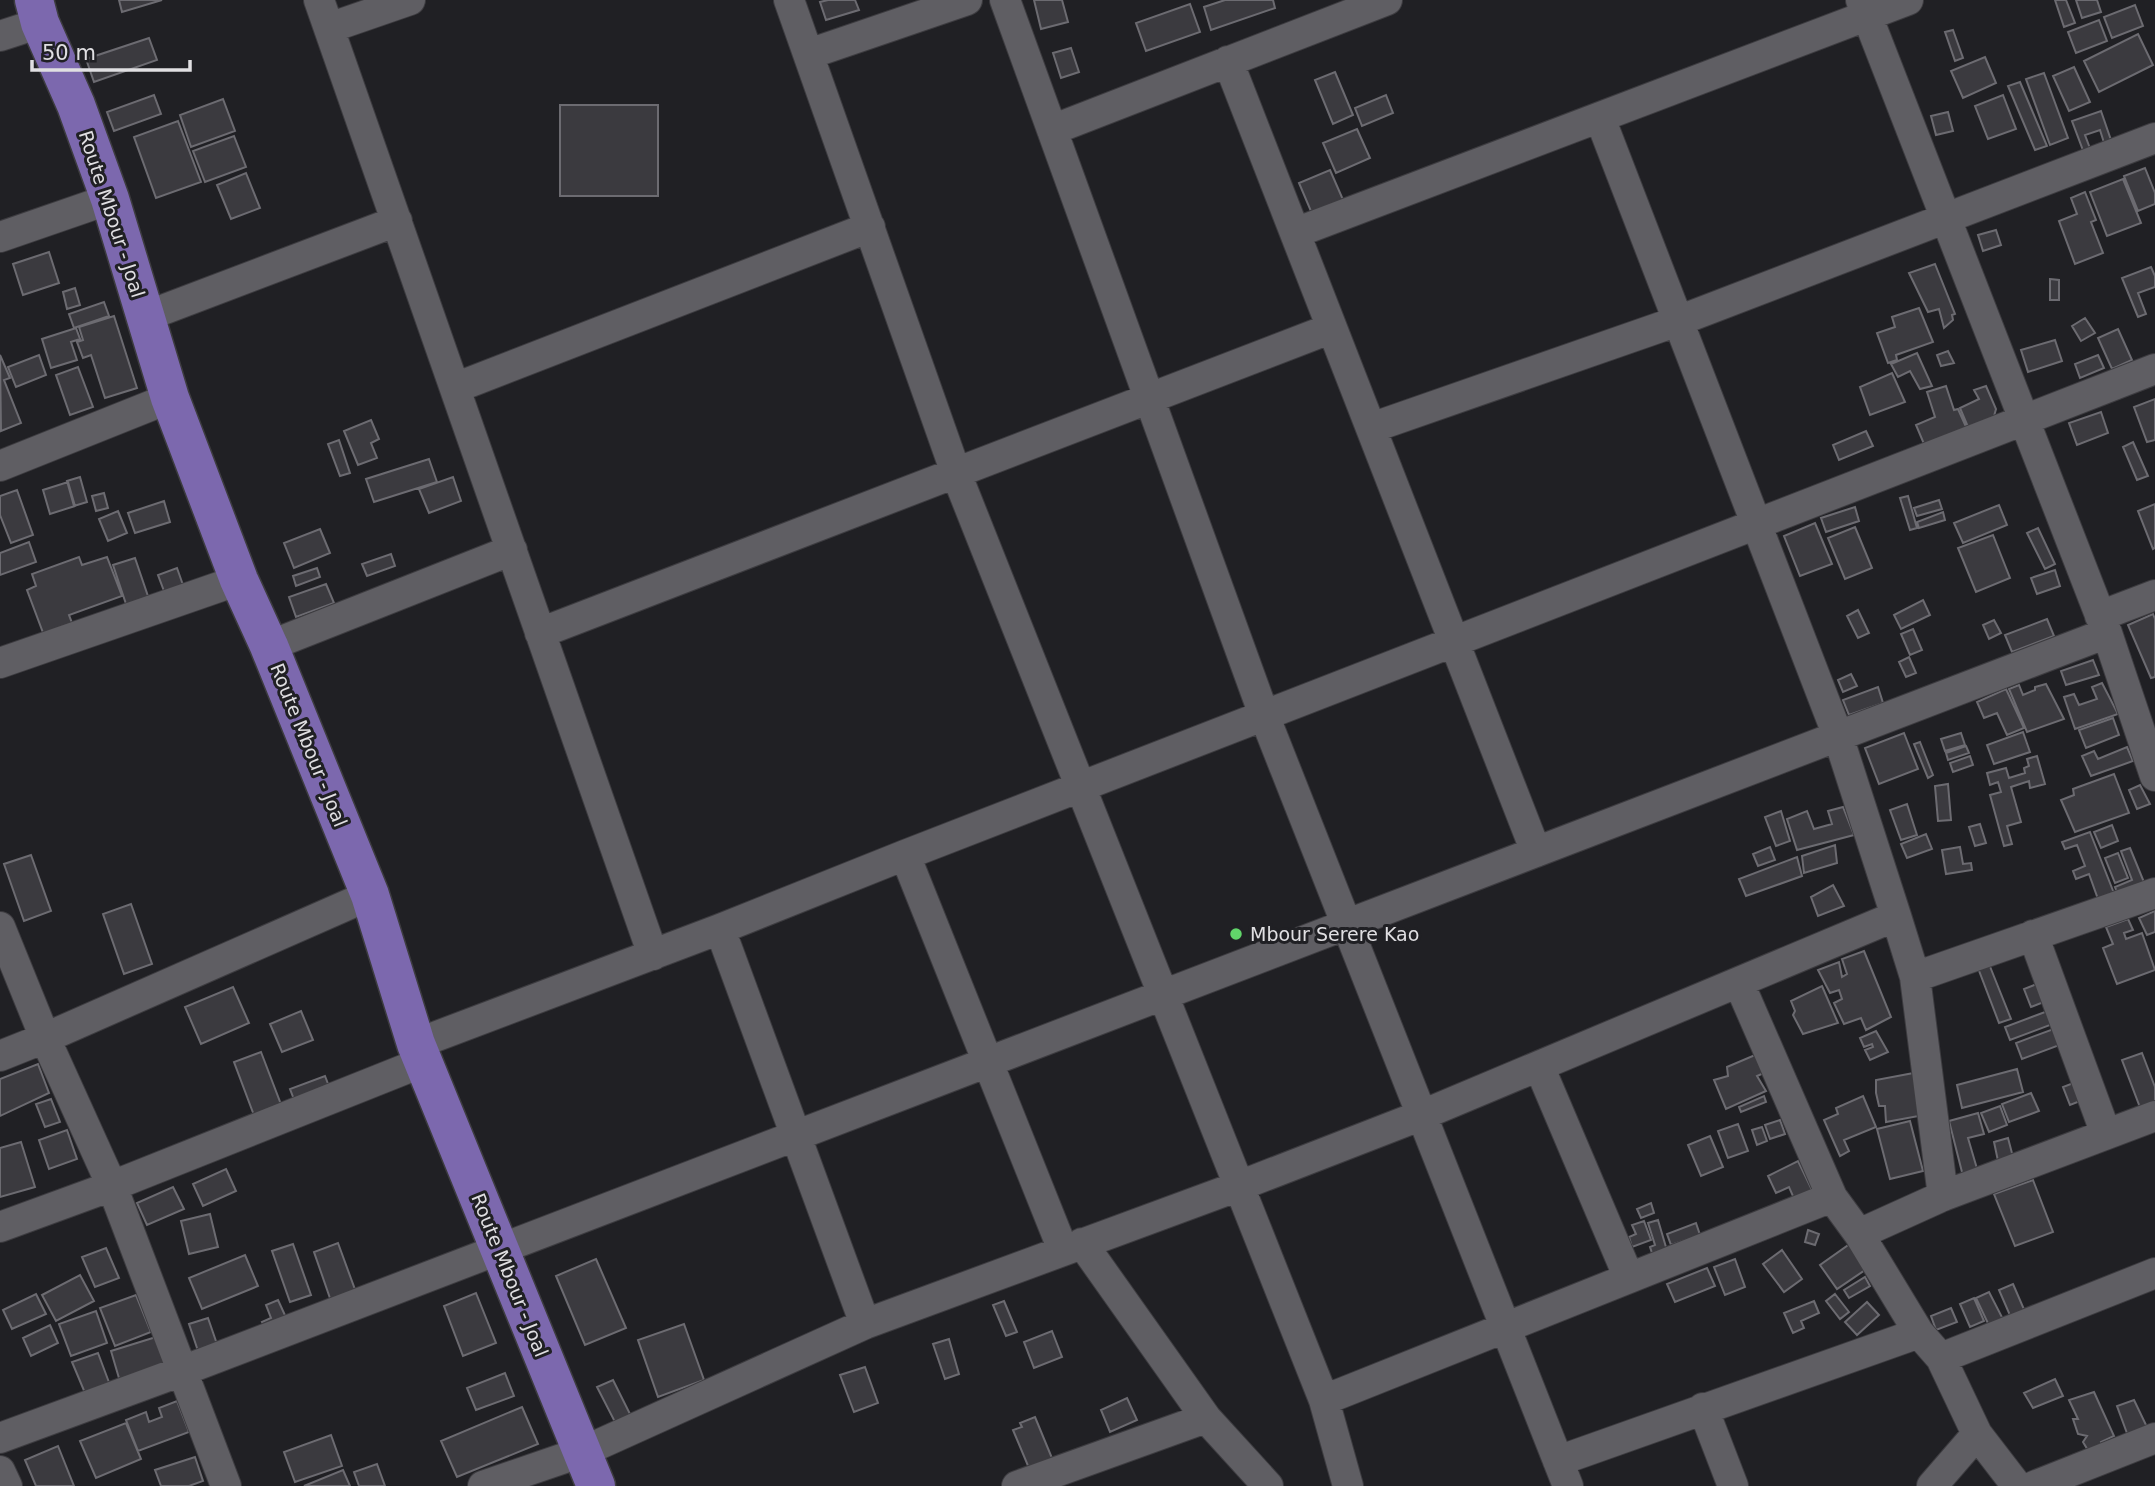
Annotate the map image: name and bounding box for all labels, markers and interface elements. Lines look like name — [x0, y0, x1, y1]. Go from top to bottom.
scale bar — [32, 28, 189, 72]
text: 50 m — [42, 41, 96, 65]
street label: Route Mbour - Joal — [75, 128, 149, 300]
street label: Route Mbour - Joal — [266, 660, 352, 830]
place label: Mbour Serere Kao — [1250, 923, 1419, 945]
marker: Mbour Serere Kao — [1228, 926, 1244, 942]
street label: Route Mbour - Joal — [467, 1190, 553, 1360]

